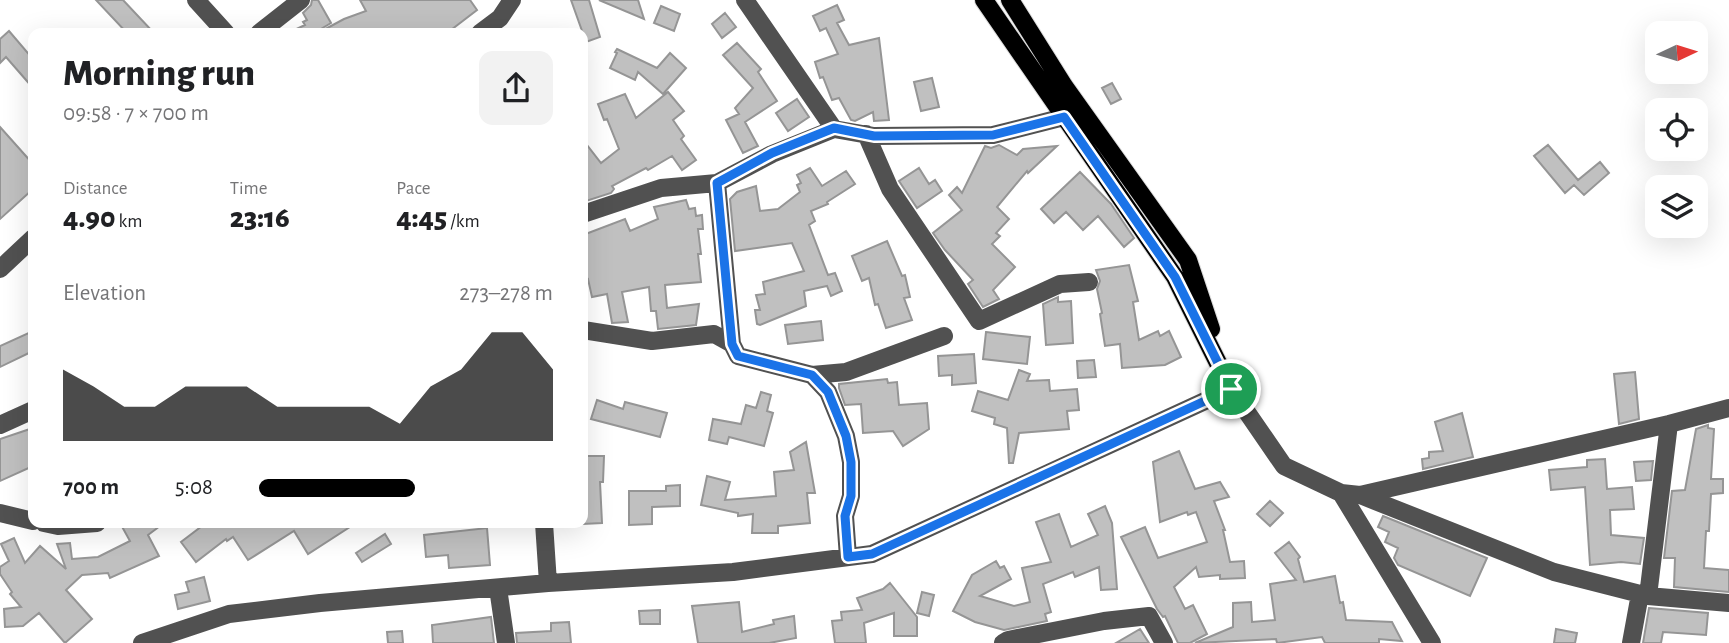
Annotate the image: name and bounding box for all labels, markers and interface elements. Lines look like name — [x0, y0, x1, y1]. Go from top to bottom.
north arrow — [1645, 21, 1708, 84]
map controls — [1645, 21, 1708, 238]
button: share — [479, 51, 553, 125]
text: Morning run — [63, 55, 255, 93]
button: locate — [1645, 98, 1708, 161]
text: 09:58 · 7 × 700 m — [63, 102, 209, 125]
button: layers — [1645, 175, 1708, 238]
text: Distance — [63, 179, 127, 198]
text: Time — [230, 179, 268, 198]
text: Pace — [396, 179, 431, 198]
text: 4.90 — [63, 203, 115, 233]
text: 23:16 — [230, 203, 290, 233]
text: 4:45 — [396, 203, 447, 233]
text: km — [115, 212, 142, 231]
text: /km — [447, 212, 480, 231]
text: Elevation — [63, 282, 146, 305]
text: 273–278 m — [459, 282, 553, 305]
pin — [1201, 359, 1261, 419]
icon: arrive — [1212, 370, 1250, 408]
text: 700 m — [63, 476, 119, 499]
text: 5:08 — [175, 476, 213, 499]

